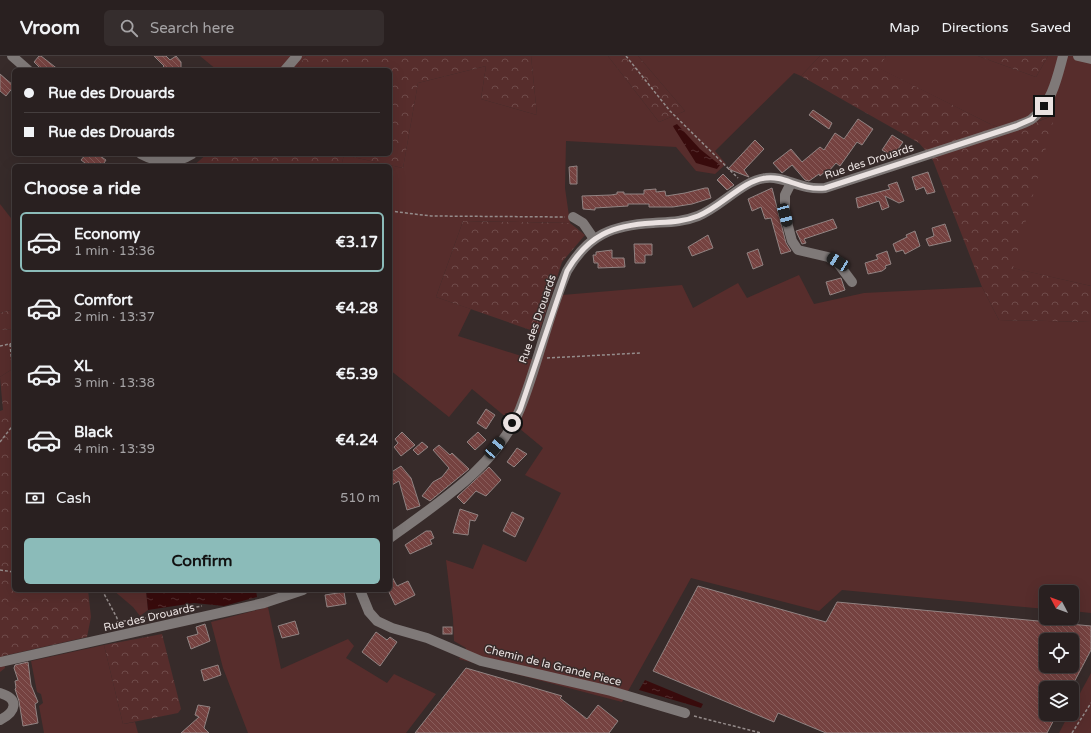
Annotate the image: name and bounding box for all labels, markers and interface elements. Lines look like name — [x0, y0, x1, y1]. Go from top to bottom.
search box — [104, 10, 384, 46]
text: Vroom — [20, 17, 80, 39]
icon: search — [118, 17, 140, 39]
text: Search here — [150, 19, 234, 37]
text: Map — [889, 19, 920, 36]
text: Directions — [942, 19, 1009, 36]
text: Saved — [1031, 19, 1071, 36]
text: Rue des Drouards — [48, 84, 175, 102]
route end — [1035, 97, 1053, 115]
text: Rue des Drouards — [48, 123, 175, 141]
street label: Rue des Drouards — [823, 141, 915, 182]
text: Choose a ride — [24, 177, 141, 199]
car — [776, 202, 794, 228]
icon: car — [26, 224, 62, 260]
text: Economy — [74, 225, 140, 243]
text: €3.17 — [336, 233, 378, 251]
text: 1 min · 13:36 — [74, 243, 155, 259]
car — [825, 251, 851, 273]
street label: Rue des Drouards — [516, 273, 559, 365]
icon: car — [26, 290, 62, 326]
text: Comfort — [74, 291, 133, 309]
text: €4.28 — [336, 299, 378, 317]
text: 2 min · 13:37 — [74, 309, 155, 325]
icon: car — [26, 356, 62, 392]
text: XL — [74, 357, 93, 375]
text: €5.39 — [336, 365, 378, 383]
text: 3 min · 13:38 — [74, 375, 155, 391]
route start — [503, 414, 521, 432]
icon: car — [26, 422, 62, 458]
text: Black — [74, 423, 113, 441]
text: €4.24 — [336, 431, 378, 449]
car — [483, 435, 507, 461]
text: 4 min · 13:39 — [74, 441, 155, 457]
icon: cash — [24, 487, 46, 509]
text: Cash — [56, 489, 91, 507]
text: 510 m — [340, 490, 380, 506]
button: Confirm — [24, 538, 380, 584]
north arrow — [1039, 585, 1079, 625]
map controls — [1039, 585, 1079, 721]
street label: Rue des Drouards — [102, 601, 196, 634]
button: locate — [1039, 633, 1079, 673]
street label: Chemin de la Grande Piece — [483, 642, 623, 689]
button: layers — [1039, 681, 1079, 721]

